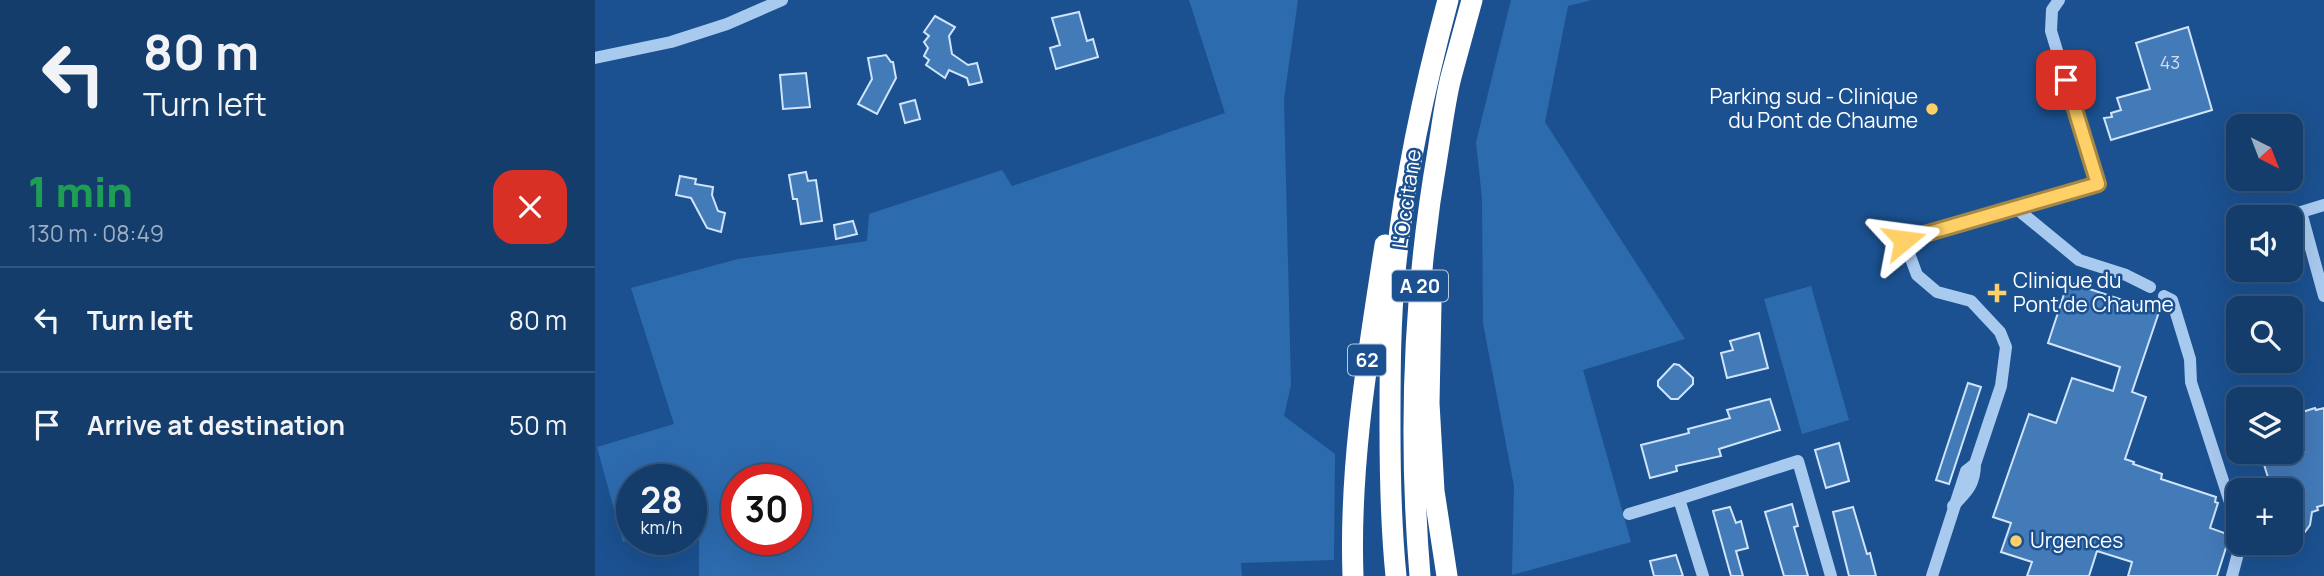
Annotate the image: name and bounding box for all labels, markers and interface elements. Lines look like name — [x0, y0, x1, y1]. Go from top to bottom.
text: 80 m — [143, 18, 259, 85]
icon: left — [28, 28, 119, 119]
pin — [2036, 50, 2096, 110]
house number: 43 — [2160, 50, 2180, 74]
icon: arrive — [2047, 61, 2085, 99]
text: Turn left — [143, 82, 267, 126]
place label: Parking sud - Clinique du Pont de Chaume — [1710, 82, 1918, 134]
marker: Parking sud - Clinique du Pont de Chaume — [1924, 101, 1940, 117]
north arrow — [2226, 114, 2303, 191]
map controls — [2226, 114, 2303, 555]
street label: L'Occitane — [1385, 147, 1427, 250]
text: 1 min — [28, 162, 133, 220]
button: close — [493, 170, 567, 244]
position arrow — [1867, 203, 1941, 277]
button: sound — [2226, 205, 2303, 282]
text: 130 m · 08:49 — [28, 217, 164, 249]
place label: Clinique du Pont de Chaume — [2013, 266, 2174, 318]
road number: A 20 — [1392, 270, 1448, 302]
marker: Clinique du Pont de Chaume — [1987, 283, 2007, 303]
button: search — [2226, 296, 2303, 373]
icon: left — [28, 301, 66, 339]
text: Turn left — [87, 302, 194, 338]
text: 80 m — [509, 302, 567, 338]
road number: 62 — [1348, 344, 1386, 376]
button: layers — [2226, 387, 2303, 464]
icon: arrive — [28, 406, 66, 444]
text: Arrive at destination — [87, 407, 345, 443]
text: 50 m — [509, 407, 567, 443]
speed limit sign: 30 — [721, 464, 812, 555]
text: 28 — [640, 476, 683, 524]
button: + — [2226, 478, 2303, 555]
text: km/h — [641, 515, 682, 539]
place label: Urgences — [2030, 526, 2123, 554]
marker: Urgences — [2008, 533, 2024, 549]

